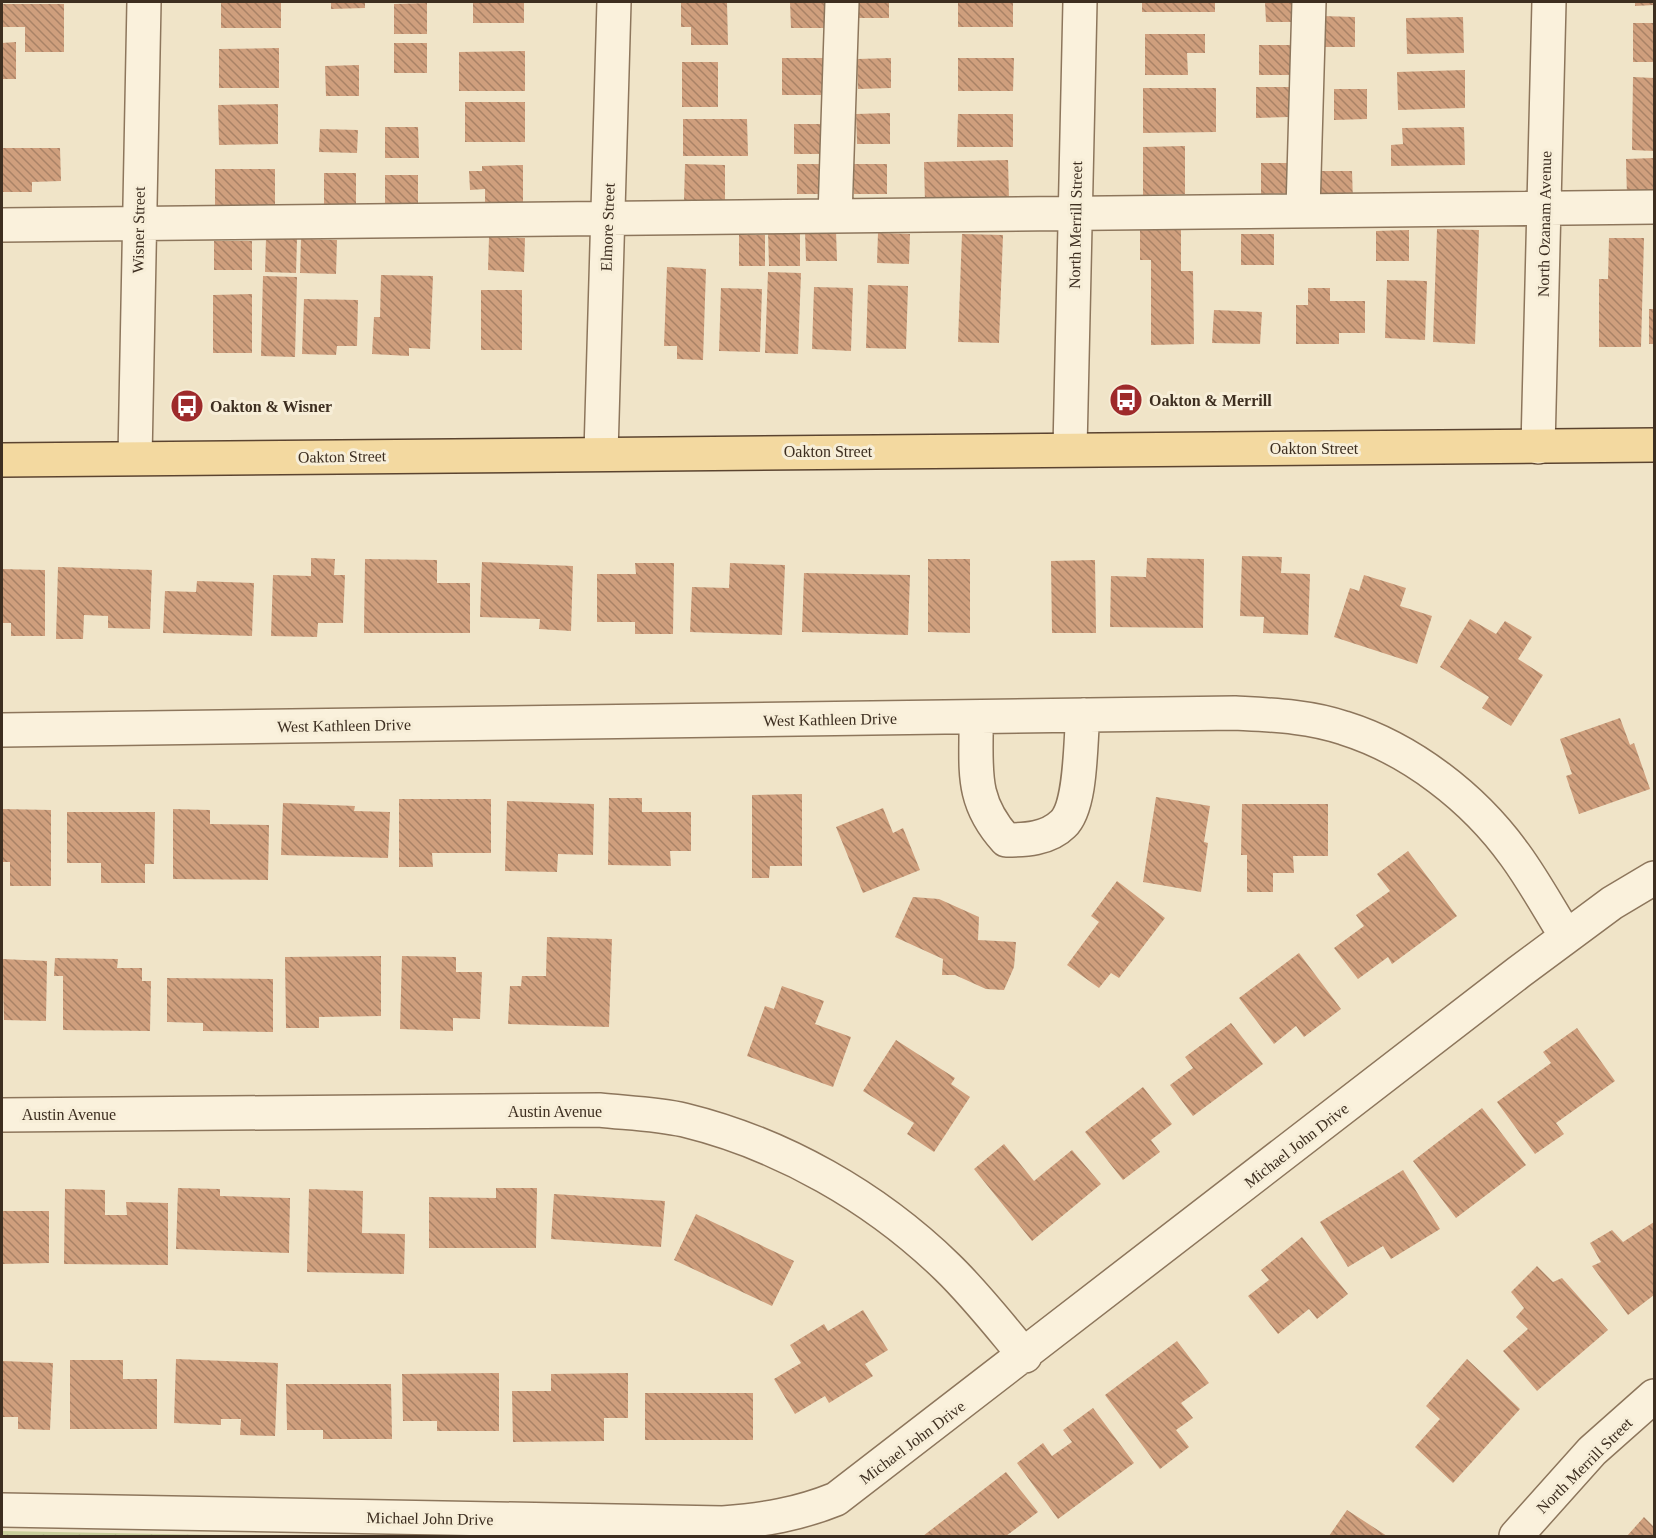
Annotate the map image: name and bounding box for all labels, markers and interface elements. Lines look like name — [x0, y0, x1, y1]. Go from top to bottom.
street label: North Ozanam Avenue — [1535, 151, 1554, 297]
street label: North Merrill Street — [1066, 160, 1085, 289]
street label: Elmore Street — [597, 182, 618, 271]
street label: Wisner Street — [129, 186, 148, 274]
bus stop icon: Oakton & Merrill — [1108, 382, 1144, 418]
bus stop icon: Oakton & Wisner — [169, 388, 205, 424]
place label: Oakton & Merrill — [1149, 392, 1272, 409]
place label: Oakton & Wisner — [210, 398, 332, 415]
street label: Oakton Street — [1270, 440, 1359, 457]
street label: Oakton Street — [784, 443, 873, 460]
street label: Oakton Street — [298, 447, 387, 466]
street label: West Kathleen Drive — [763, 710, 897, 729]
street label: West Kathleen Drive — [277, 716, 411, 735]
street label: Michael John Drive — [1241, 1100, 1352, 1191]
street label: Austin Avenue — [508, 1103, 602, 1120]
street label: Austin Avenue — [22, 1106, 116, 1123]
street label: Michael John Drive — [856, 1397, 968, 1487]
street label: North Merrill Street — [1533, 1414, 1636, 1517]
street label: Michael John Drive — [366, 1509, 494, 1528]

